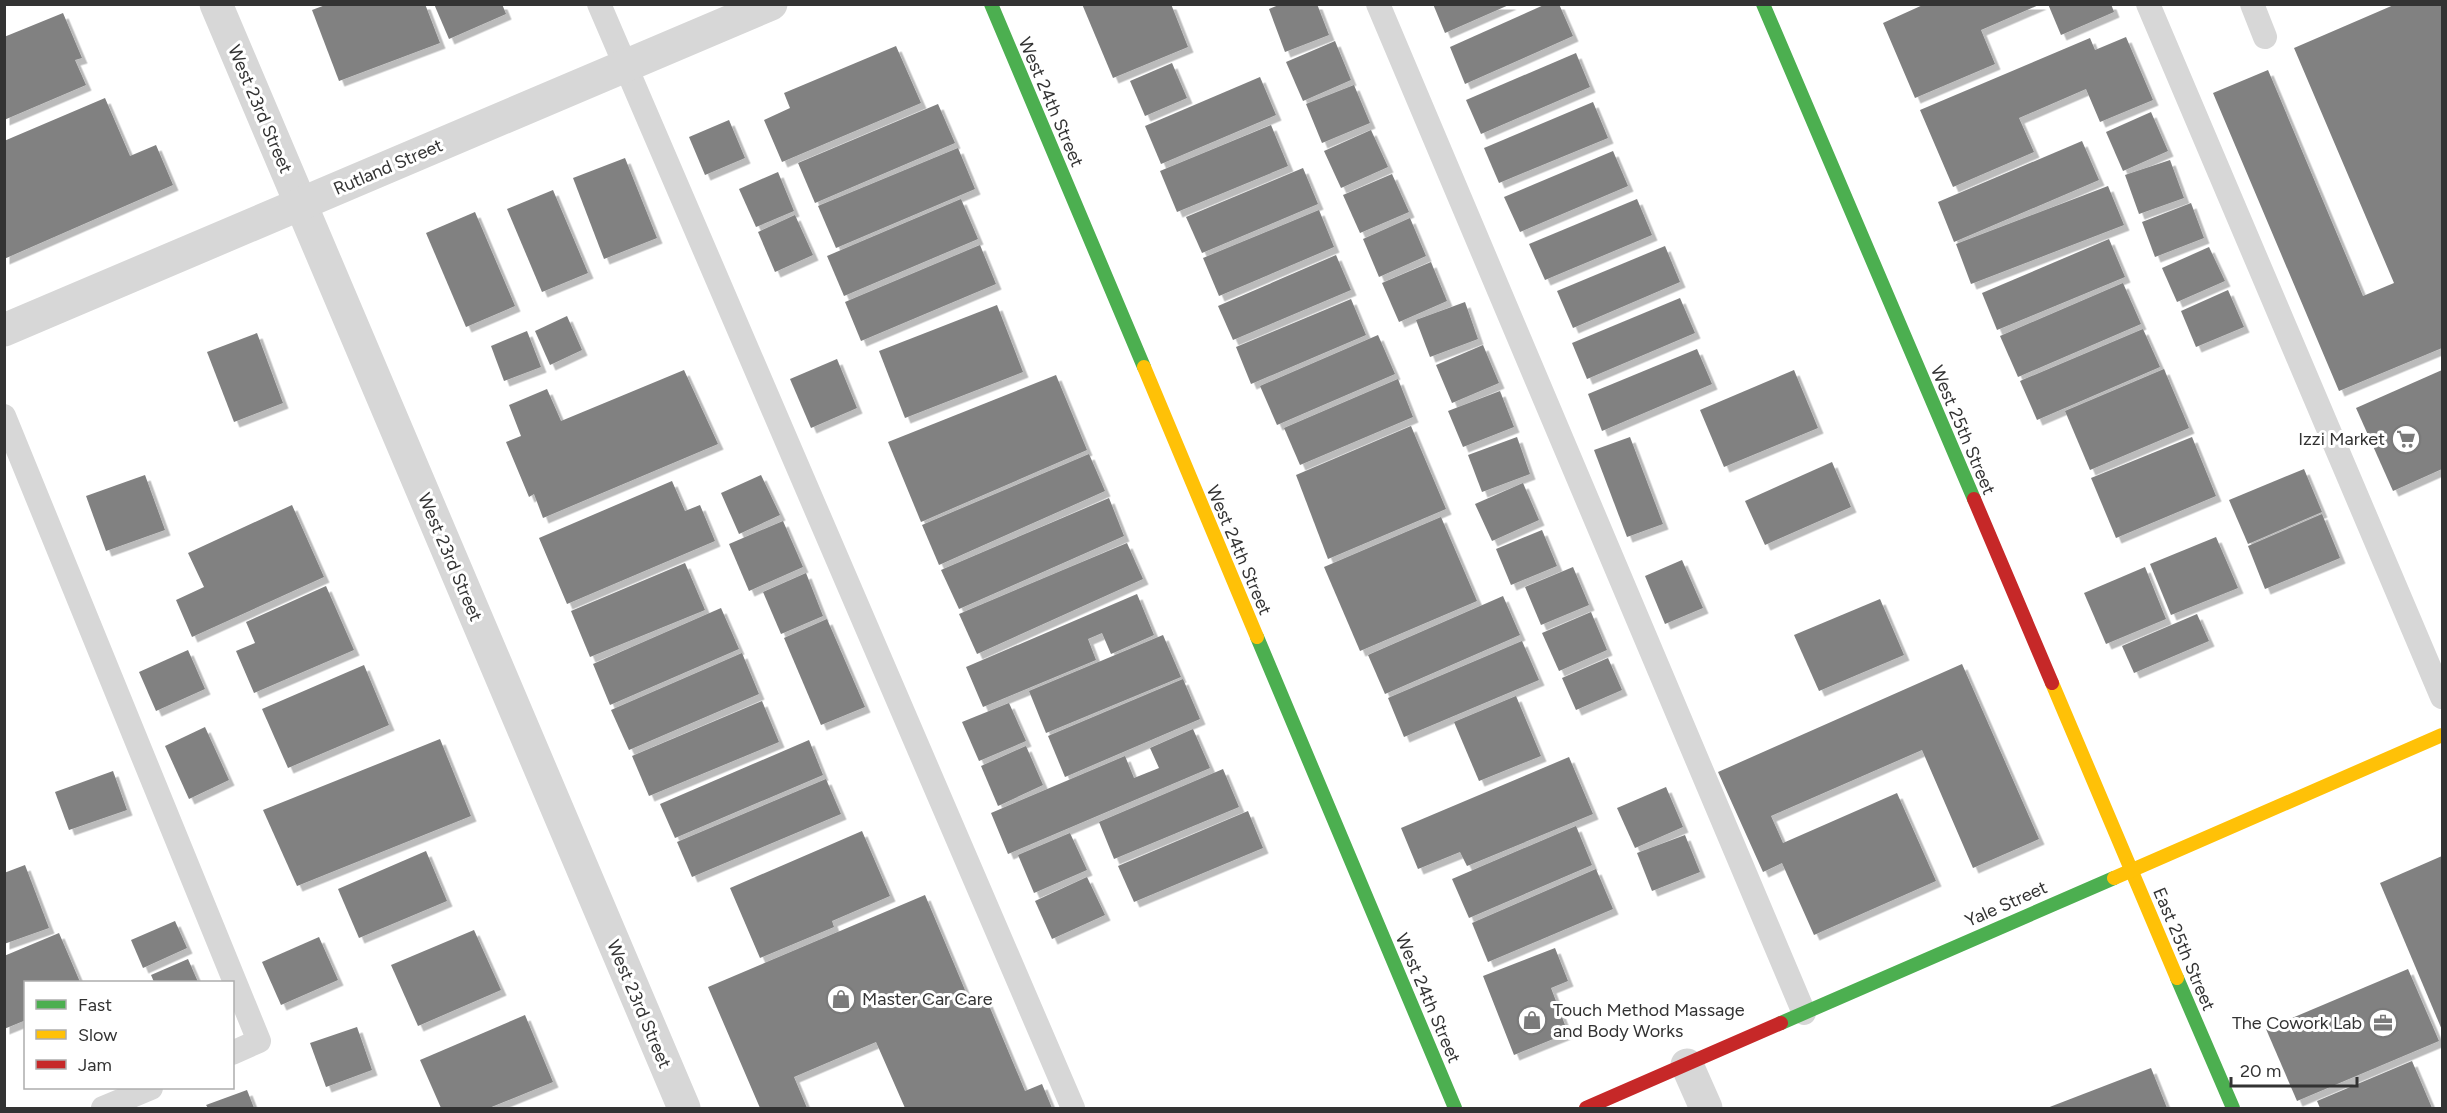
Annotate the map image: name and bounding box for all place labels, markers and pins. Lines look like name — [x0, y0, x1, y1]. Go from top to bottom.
supermarket icon: Izzi Market — [2390, 423, 2422, 455]
place label: Izzi Market — [2298, 428, 2385, 450]
shop icon: Master Car Care — [825, 983, 857, 1015]
place label: Master Car Care — [862, 988, 993, 1010]
place label: Touch Method Massage and Body Works — [1553, 999, 1745, 1042]
shop icon: Touch Method Massage and Body Works — [1516, 1004, 1548, 1036]
office icon: The Cowork Lab — [2367, 1007, 2399, 1039]
place label: The Cowork Lab — [2232, 1012, 2362, 1034]

